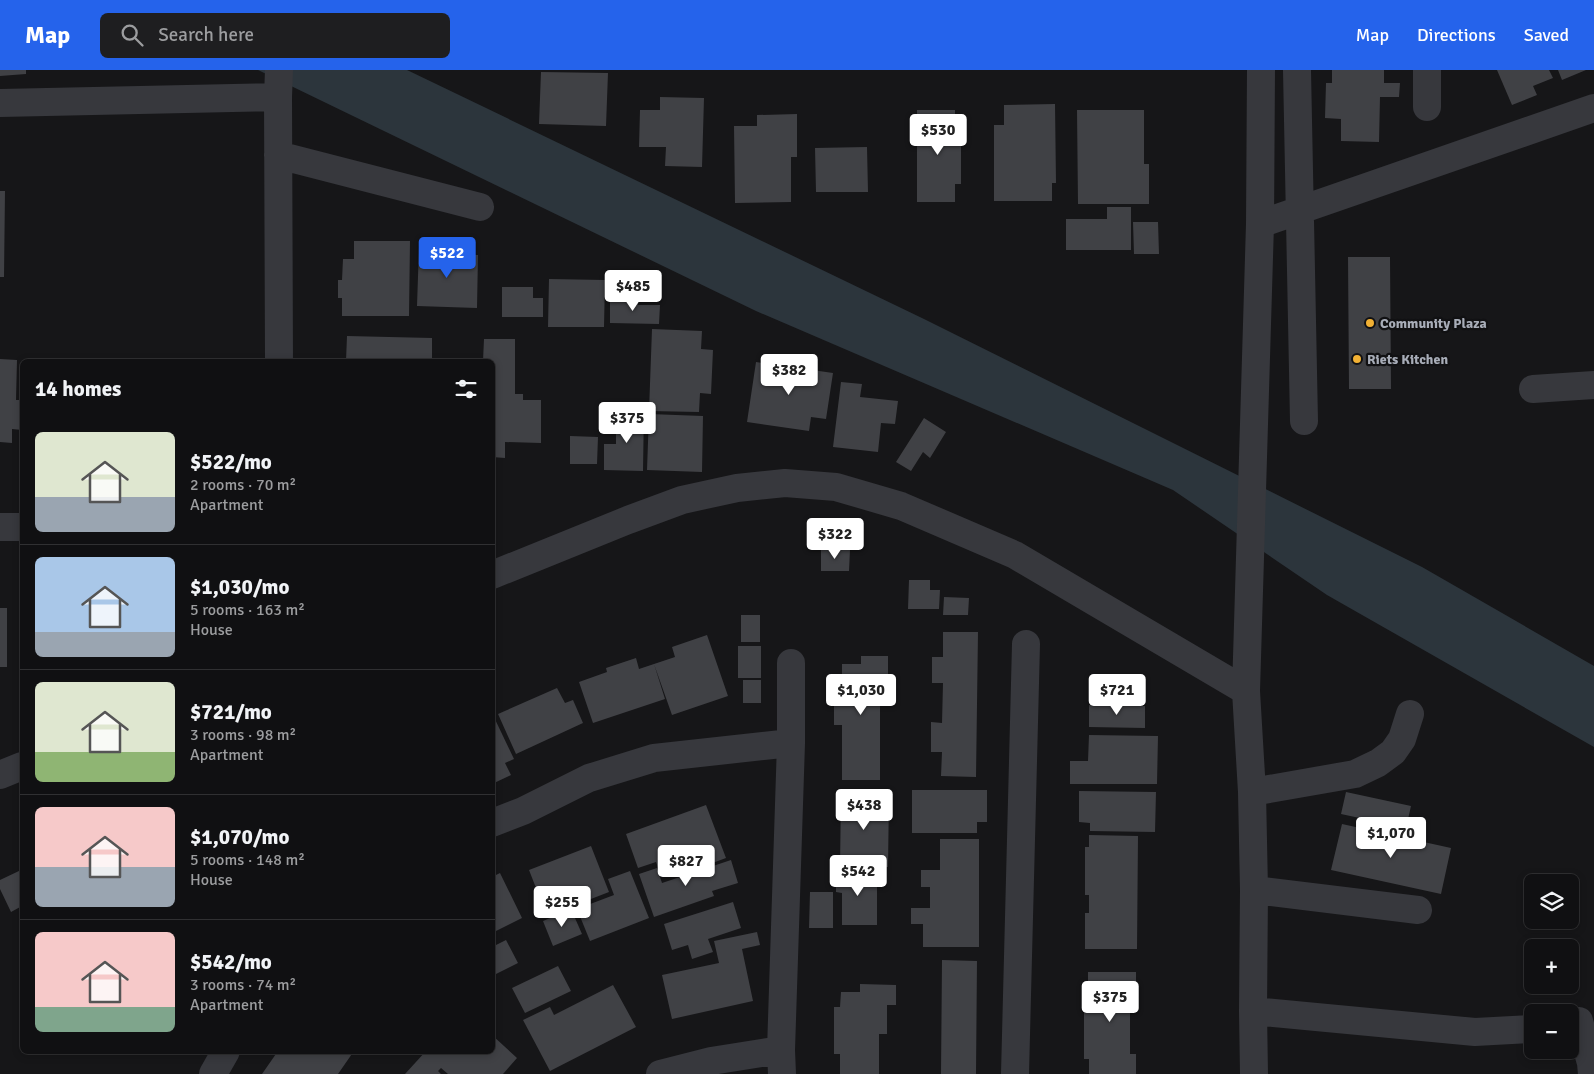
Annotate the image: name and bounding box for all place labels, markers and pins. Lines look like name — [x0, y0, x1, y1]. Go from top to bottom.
pin: $530 — [908, 114, 968, 156]
pin: $522 — [417, 236, 477, 279]
pin: $485 — [603, 270, 663, 312]
place label: Community Plaza — [1380, 315, 1487, 332]
marker: Community Plaza — [1364, 317, 1376, 329]
place label: Riets Kitchen — [1367, 351, 1448, 368]
marker: Riets Kitchen — [1351, 353, 1363, 365]
pin: $382 — [759, 354, 819, 396]
pin: $375 — [597, 402, 657, 444]
pin: $322 — [805, 518, 865, 560]
pin: $1,030 — [820, 674, 902, 716]
pin: $721 — [1087, 674, 1147, 716]
pin: $438 — [834, 788, 894, 831]
pin: $1,070 — [1350, 816, 1432, 859]
pin: $827 — [656, 844, 716, 887]
pin: $542 — [828, 854, 888, 897]
pin: $255 — [532, 886, 592, 928]
pin: $375 — [1080, 980, 1140, 1023]

